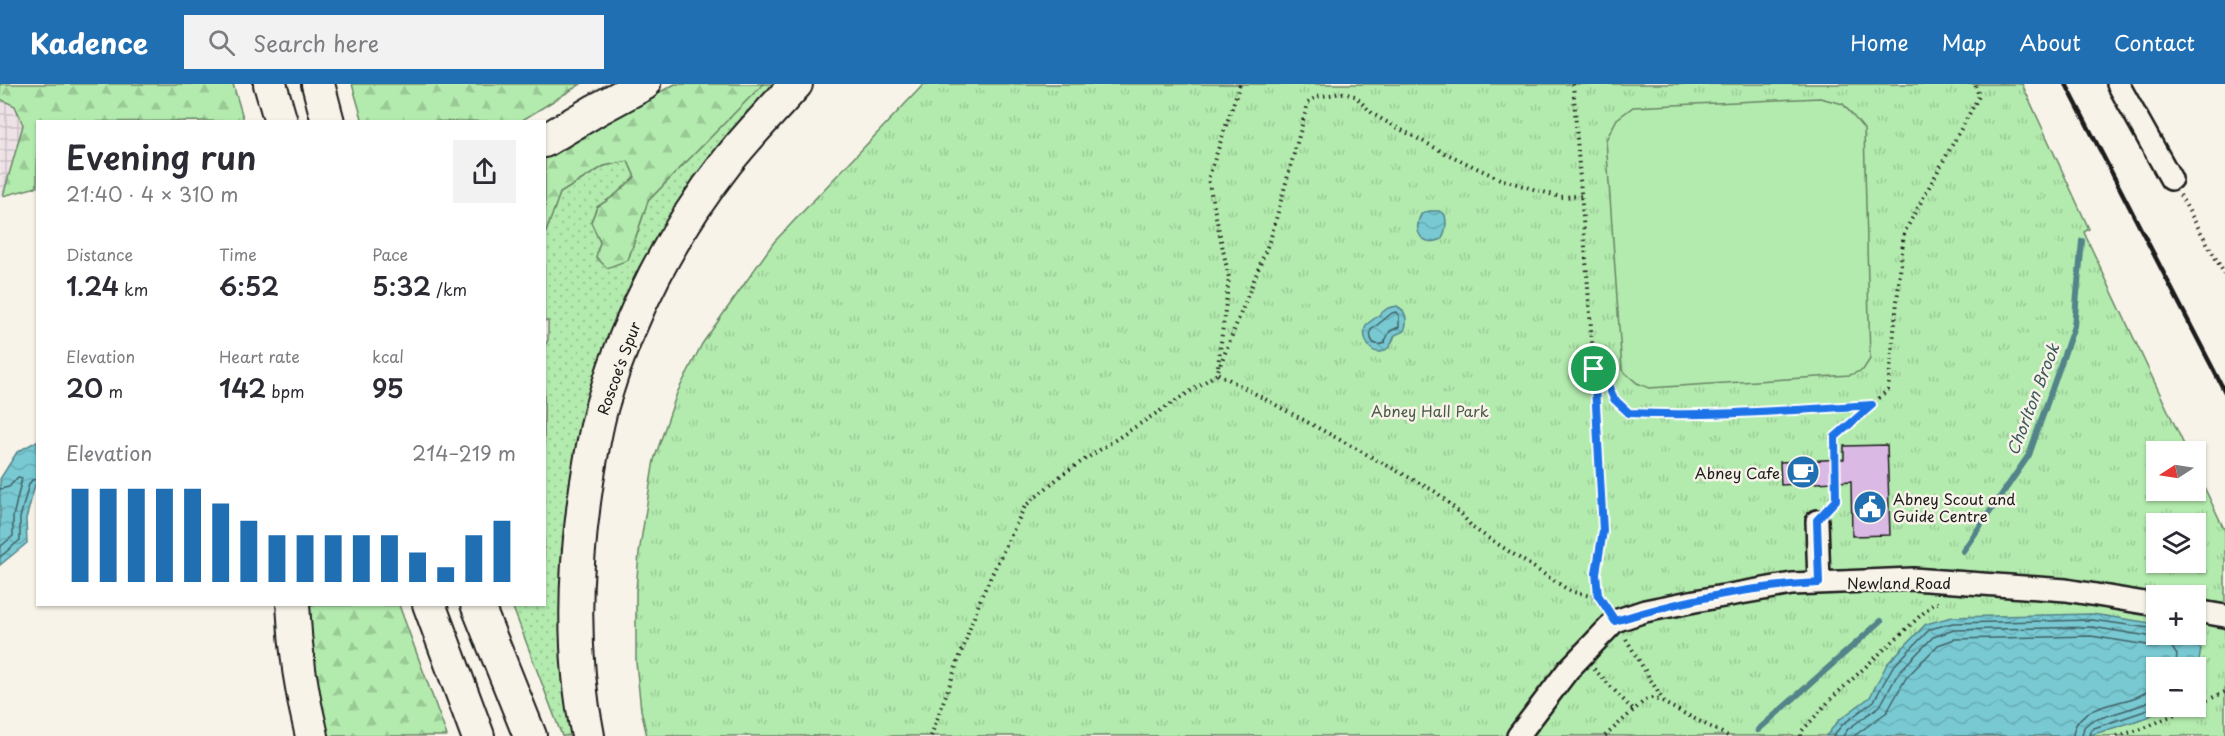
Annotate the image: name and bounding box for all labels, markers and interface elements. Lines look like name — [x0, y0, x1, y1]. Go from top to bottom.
search box — [184, 15, 604, 69]
text: Kadence — [30, 21, 148, 64]
icon: search — [205, 26, 238, 59]
text: Search here — [253, 26, 379, 59]
text: Home — [1850, 26, 1909, 58]
text: Map — [1942, 26, 1987, 58]
text: About — [2020, 26, 2081, 58]
text: Contact — [2114, 26, 2195, 58]
text: Evening run — [66, 131, 257, 181]
button: share — [453, 140, 516, 203]
text: 21:40 · 4 × 310 m — [66, 179, 239, 209]
text: Distance — [66, 242, 133, 266]
text: Time — [219, 242, 257, 266]
text: Pace — [372, 242, 408, 266]
text: 1.24 — [66, 266, 119, 305]
text: 6:52 — [219, 266, 279, 305]
text: 5:32 — [372, 266, 431, 305]
text: km — [119, 277, 148, 301]
text: /km — [431, 277, 467, 301]
street label: Roscoe's Spur — [590, 318, 646, 418]
water label: Chorlton Brook — [2000, 339, 2065, 458]
pin — [1568, 343, 1619, 394]
text: Elevation — [66, 344, 135, 368]
text: Heart rate — [219, 344, 300, 368]
text: kcal — [372, 344, 404, 368]
icon: arrive — [1577, 352, 1610, 385]
text: 20 — [66, 368, 103, 407]
text: 142 — [219, 368, 266, 407]
text: 95 — [372, 368, 404, 407]
text: m — [103, 379, 123, 403]
text: bpm — [266, 379, 305, 403]
park label: Abney Hall Park — [1371, 399, 1489, 422]
text: Elevation — [66, 438, 152, 468]
text: 214–219 m — [412, 438, 516, 468]
north arrow — [2146, 441, 2206, 501]
map controls — [2146, 441, 2206, 717]
cafe icon: Abney Cafe — [1785, 454, 1821, 490]
place label: Abney Cafe — [1695, 461, 1780, 484]
place label: Abney Scout and Guide Centre — [1893, 487, 2015, 527]
public building icon: Abney Scout and Guide Centre — [1852, 489, 1888, 525]
button: layers — [2146, 513, 2206, 573]
street label: Newland Road — [1847, 571, 1951, 594]
button: + — [2146, 585, 2206, 645]
button: − — [2146, 657, 2206, 717]

